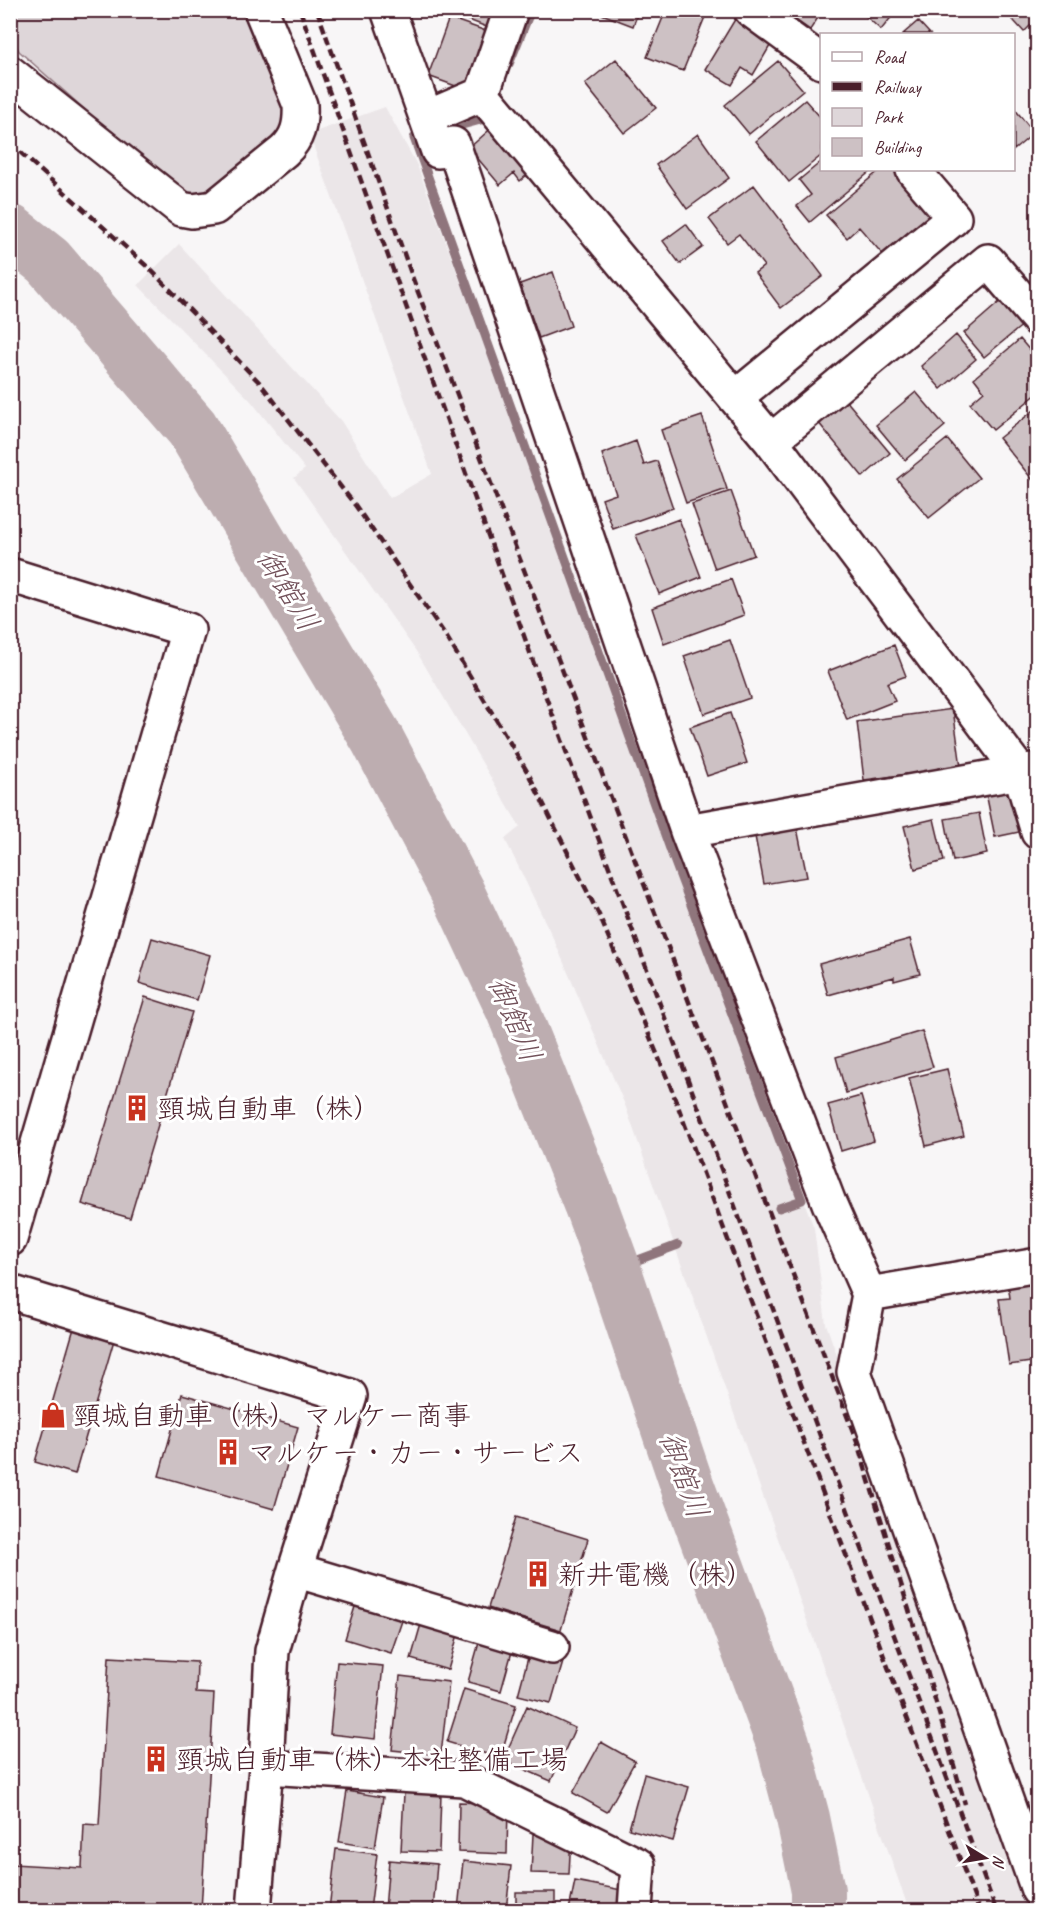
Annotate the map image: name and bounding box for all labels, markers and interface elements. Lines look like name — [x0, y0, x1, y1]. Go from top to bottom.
legend — [820, 33, 1015, 171]
text: Road — [874, 46, 907, 68]
text: Railway — [874, 76, 922, 98]
text: Park — [874, 106, 904, 128]
text: Building — [874, 136, 923, 158]
water label: 御館川 — [249, 542, 327, 638]
water label: 御館川 — [480, 970, 550, 1068]
place label: 頸城自動車（株） — [157, 1091, 381, 1126]
building icon: 頸城自動車（株） — [122, 1093, 152, 1123]
place label: 頸城自動車（株） マルケー商事 — [73, 1398, 471, 1433]
shop icon: 頸城自動車（株） マルケー商事 — [38, 1400, 68, 1430]
water label: 御館川 — [651, 1426, 717, 1524]
place label: マルケー・カー・サービス — [248, 1435, 583, 1470]
building icon: マルケー・カー・サービス — [213, 1437, 243, 1467]
place label: 新井電機（株） — [558, 1557, 754, 1592]
building icon: 新井電機（株） — [523, 1559, 553, 1589]
place label: 頸城自動車（株）本社整備工場 — [176, 1742, 568, 1777]
building icon: 頸城自動車（株）本社整備工場 — [141, 1744, 171, 1774]
north arrow — [955, 1828, 1015, 1888]
text: N — [987, 1854, 1010, 1870]

